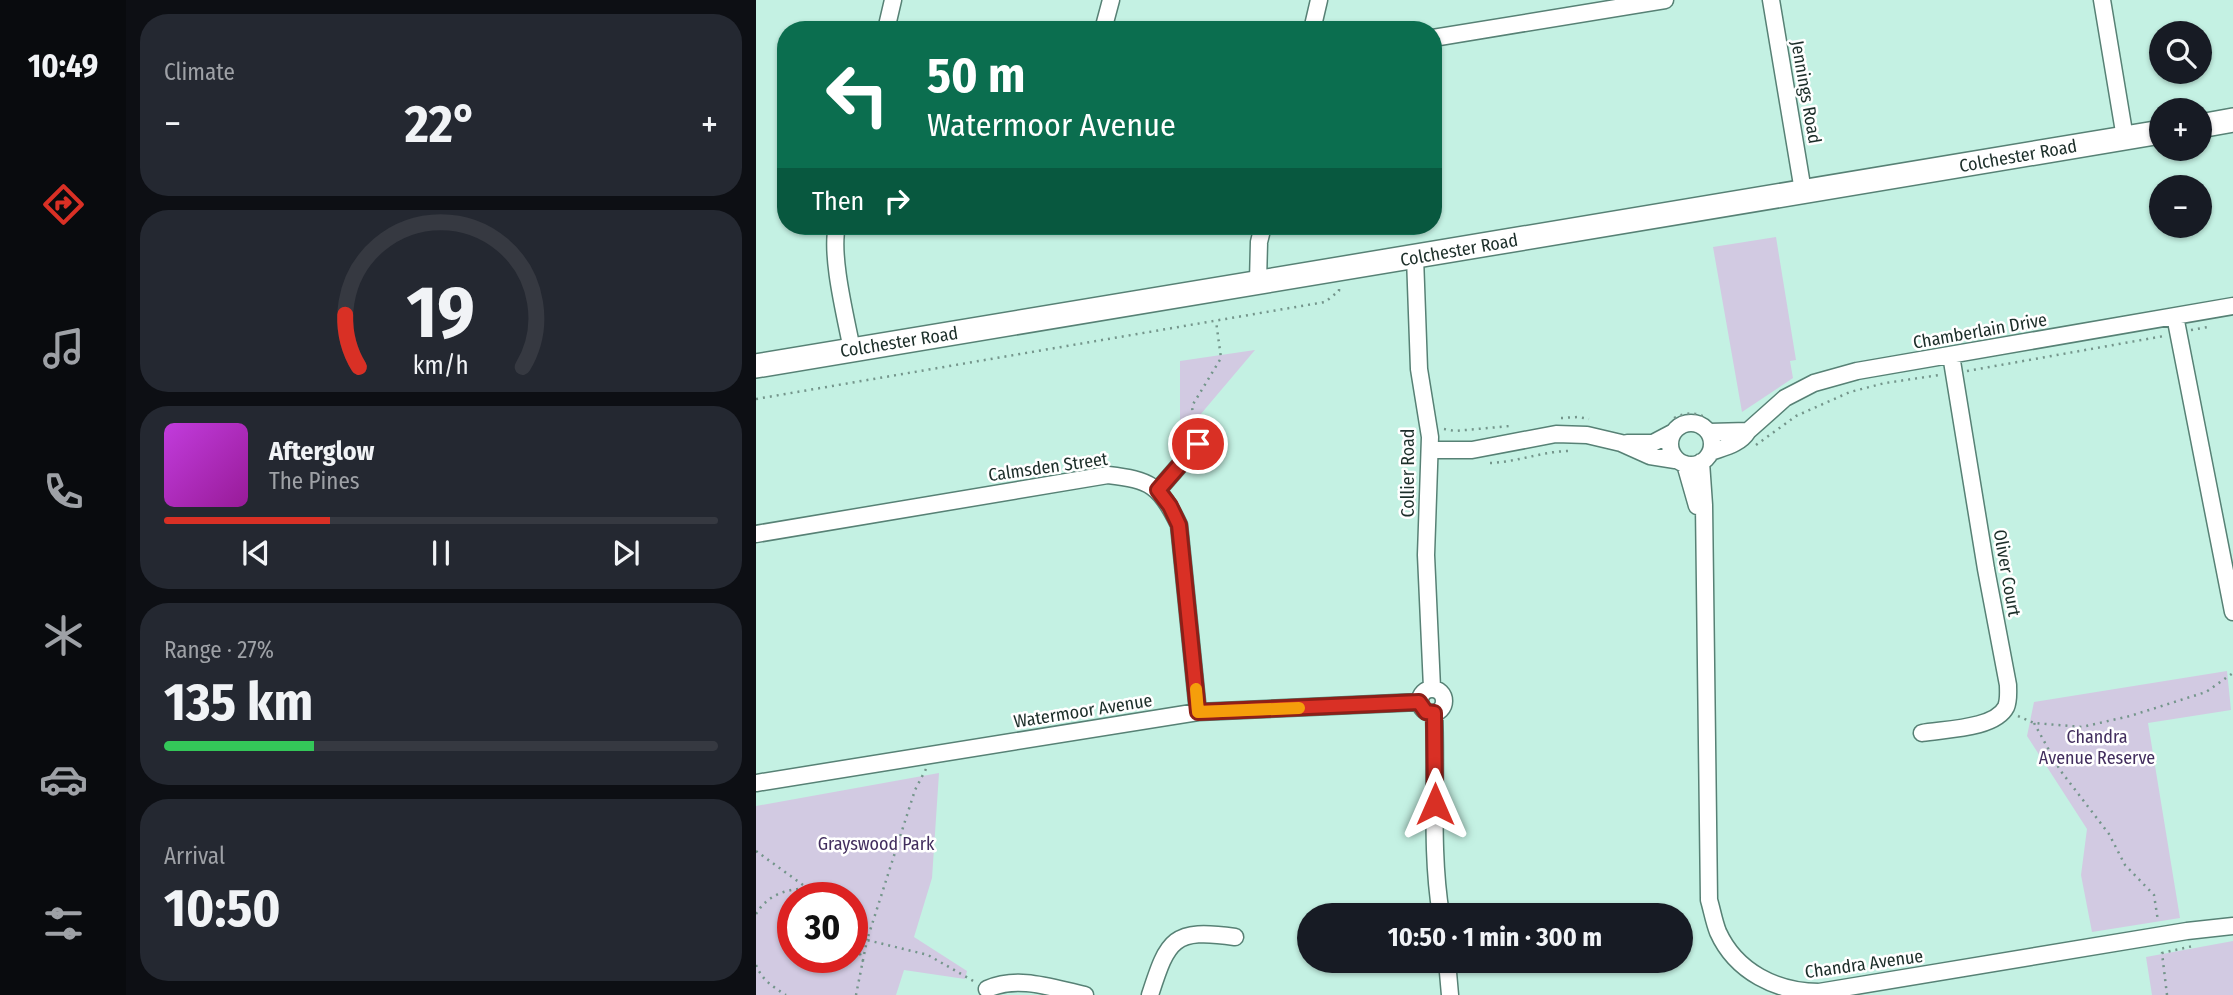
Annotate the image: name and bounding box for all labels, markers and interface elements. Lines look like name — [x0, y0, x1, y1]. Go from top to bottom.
map controls — [2149, 21, 2212, 238]
button: search — [2149, 21, 2212, 84]
street label: Jennings Road — [1786, 39, 1826, 145]
text: 50 m — [927, 46, 1025, 105]
text: 10:49 — [28, 47, 98, 85]
icon: left — [812, 49, 903, 140]
text: Climate — [164, 58, 235, 86]
text: 22° — [405, 93, 477, 156]
button: + — [2149, 98, 2212, 161]
text: − — [164, 101, 181, 147]
text: + — [701, 101, 718, 147]
text: Watermoor Avenue — [927, 106, 1176, 144]
street label: Colchester Road — [1957, 135, 2079, 177]
button: − — [2149, 175, 2212, 238]
icon: directions — [39, 180, 88, 229]
icon: right — [878, 182, 916, 220]
text: Then — [812, 186, 864, 217]
street label: Colchester Road — [1398, 229, 1520, 271]
text: 19 — [407, 270, 475, 357]
street label: Chamberlain Drive — [1911, 308, 2049, 354]
street label: Colchester Road — [839, 322, 959, 362]
icon: music — [39, 324, 88, 373]
text: km/h — [413, 351, 469, 381]
pin — [1168, 414, 1228, 474]
icon: arrive — [1179, 425, 1217, 463]
street label: Collier Road — [1397, 428, 1419, 518]
text: Afterglow — [269, 436, 374, 467]
street label: Calmsden Street — [987, 448, 1109, 486]
icon: phone — [39, 467, 88, 516]
text: The Pines — [269, 467, 360, 495]
street label: Oliver Court — [1989, 528, 2025, 618]
icon: previous — [237, 534, 275, 572]
icon: pause — [422, 534, 460, 572]
icon: next — [607, 534, 645, 572]
icon: climate — [39, 611, 88, 660]
text: Range · 27% — [164, 636, 274, 664]
text: 135 km — [164, 671, 313, 734]
street label: Watermoor Avenue — [1012, 689, 1154, 733]
park label: Chandra Avenue Reserve — [2039, 726, 2155, 769]
icon: car — [39, 755, 88, 804]
position arrow — [1398, 767, 1472, 841]
park label: Grayswood Park — [818, 833, 935, 855]
text: Arrival — [164, 842, 225, 870]
text: 10:50 — [164, 877, 281, 940]
speed limit sign: 30 — [777, 882, 868, 973]
icon: filters — [39, 899, 88, 948]
text: 10:50 · 1 min · 300 m — [1388, 922, 1602, 953]
street label: Chandra Avenue — [1803, 945, 1925, 983]

